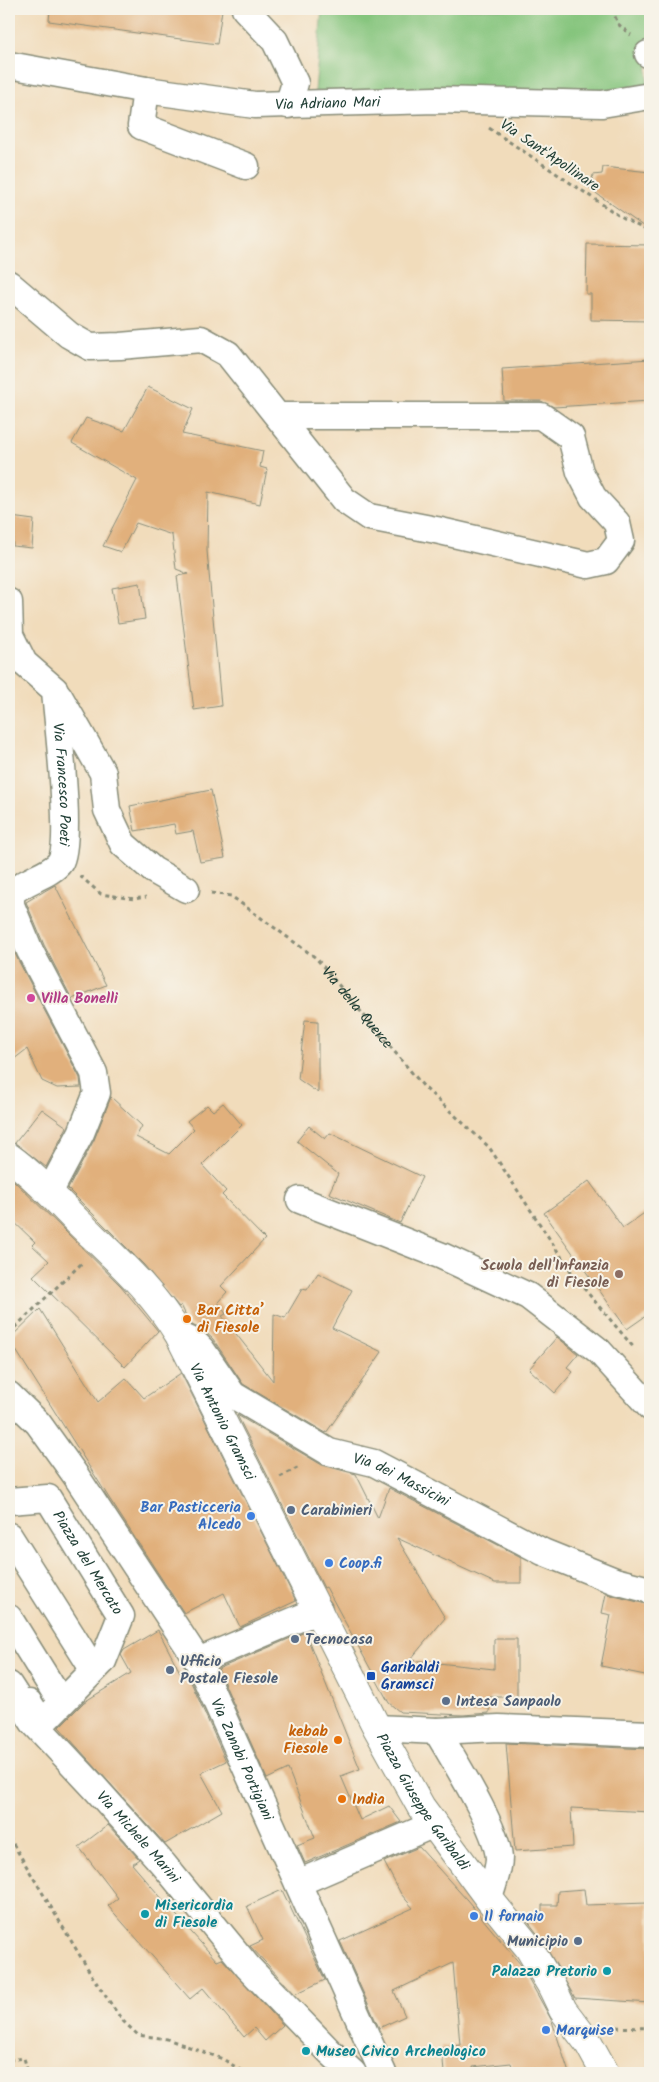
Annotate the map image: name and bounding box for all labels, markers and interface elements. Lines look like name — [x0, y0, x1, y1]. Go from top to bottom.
street label: Via Adriano Mari — [275, 91, 382, 117]
street label: Via Sant'Apollinare — [495, 113, 605, 198]
street label: Via Francesco Poeti — [45, 722, 76, 848]
street label: Via della Querce — [315, 962, 399, 1055]
place label: Villa Bonelli — [41, 987, 119, 1011]
marker: Villa Bonelli — [25, 992, 37, 1004]
place label: Scuola dell'Infanzia di Fiesole — [481, 1254, 610, 1295]
marker: Scuola dell'Infanzia di Fiesole — [613, 1268, 625, 1280]
place label: Bar Citta’ di Fiesole — [197, 1299, 265, 1340]
marker: Bar Citta’ di Fiesole — [181, 1313, 193, 1325]
street label: Via Antonio Gramsci — [182, 1359, 262, 1486]
street label: Via dei Massicini — [350, 1447, 455, 1514]
place label: Bar Pasticceria Alcedo — [140, 1496, 241, 1537]
place label: Carabinieri — [301, 1499, 373, 1523]
marker: Carabinieri — [285, 1504, 297, 1516]
street label: Piazza del Mercato — [46, 1506, 129, 1620]
marker: Bar Pasticceria Alcedo — [245, 1510, 257, 1522]
place label: Coop.fi — [339, 1552, 383, 1576]
marker: Coop.fi — [323, 1557, 335, 1569]
place label: Tecnocasa — [305, 1628, 373, 1652]
marker: Tecnocasa — [289, 1633, 301, 1645]
place label: Ufficio Postale Fiesole — [180, 1650, 279, 1691]
place label: Garibaldi Gramsci — [381, 1656, 440, 1697]
marker: Ufficio Postale Fiesole — [164, 1664, 176, 1676]
marker: Garibaldi Gramsci — [365, 1670, 377, 1682]
place label: Intesa Sanpaolo — [456, 1690, 561, 1714]
street label: Via Zanobi Portigiani — [203, 1695, 280, 1826]
marker: Intesa Sanpaolo — [440, 1695, 452, 1707]
place label: kebab Fiesole — [283, 1720, 329, 1761]
street label: Piazza Giuseppe Garibaldi — [369, 1729, 476, 1877]
marker: kebab Fiesole — [332, 1734, 344, 1746]
street label: Via Michele Marini — [90, 1786, 186, 1890]
place label: India — [352, 1788, 385, 1812]
marker: India — [336, 1793, 348, 1805]
place label: Misericordia di Fiesole — [155, 1894, 233, 1935]
place label: Il fornaio — [484, 1905, 544, 1929]
marker: Misericordia di Fiesole — [139, 1908, 151, 1920]
marker: Il fornaio — [468, 1910, 480, 1922]
place label: Municipio — [507, 1930, 568, 1954]
marker: Municipio — [572, 1935, 584, 1947]
place label: Palazzo Pretorio — [492, 1960, 597, 1984]
marker: Palazzo Pretorio — [601, 1965, 613, 1977]
place label: Marquise — [556, 2019, 614, 2043]
marker: Marquise — [540, 2024, 552, 2036]
place label: Museo Civico Archeologico — [316, 2040, 486, 2064]
marker: Museo Civico Archeologico — [300, 2045, 312, 2057]

